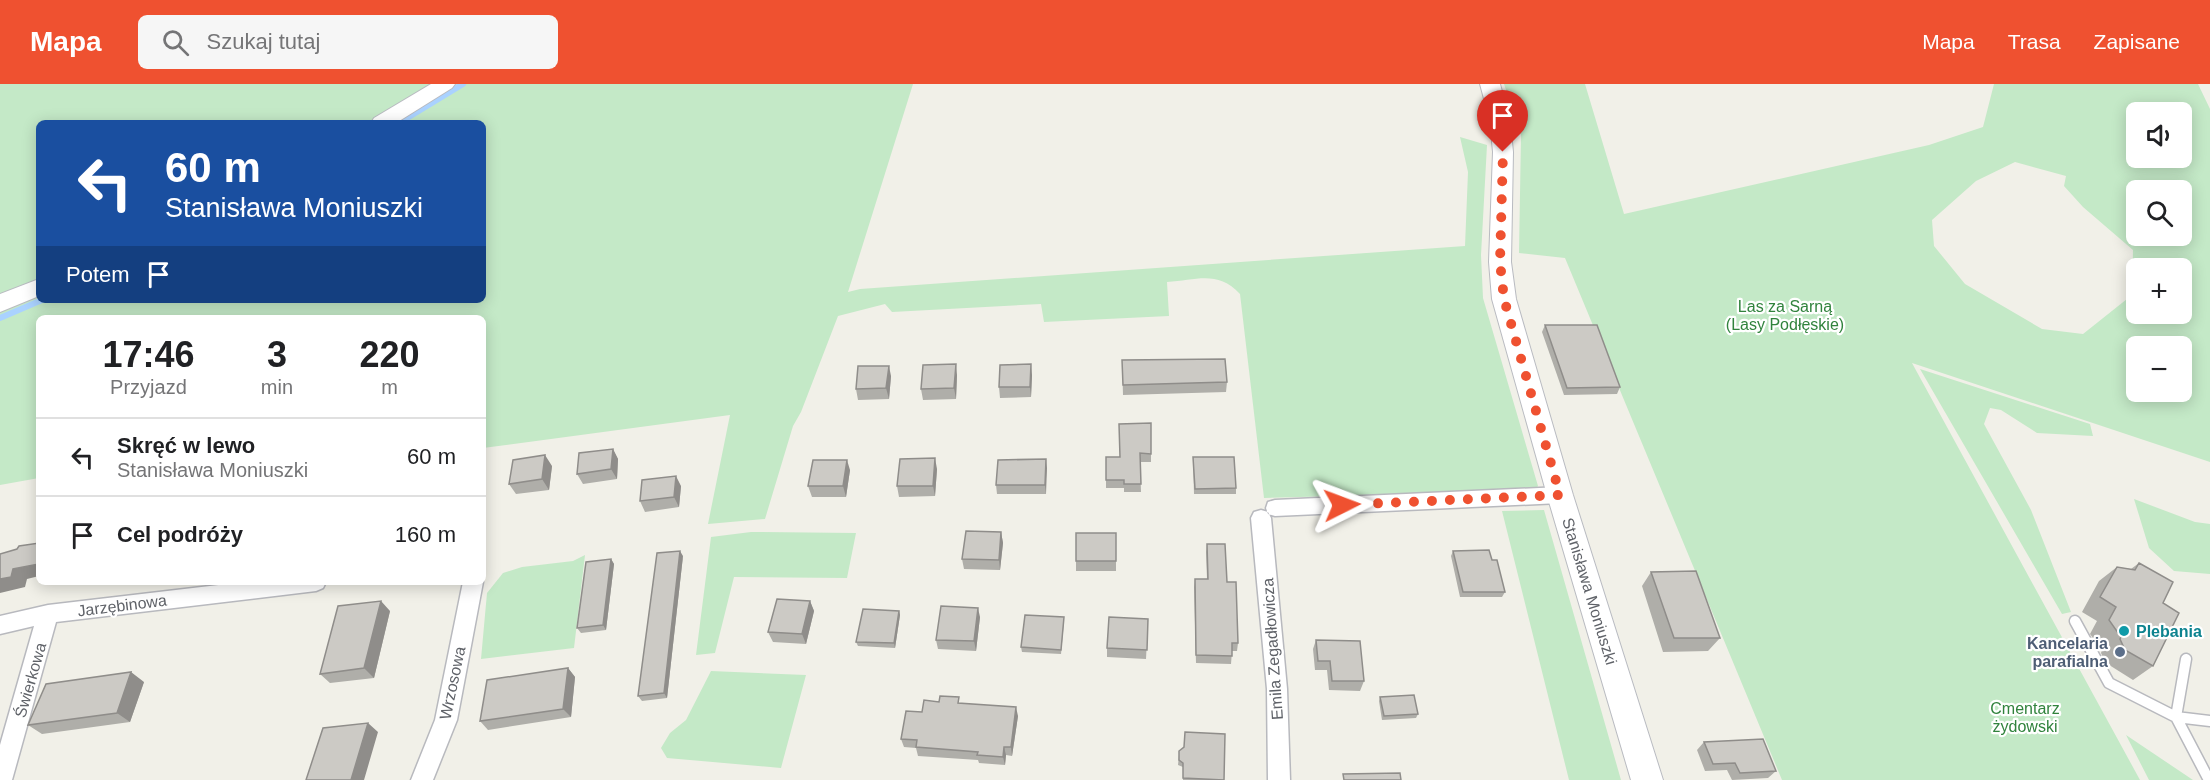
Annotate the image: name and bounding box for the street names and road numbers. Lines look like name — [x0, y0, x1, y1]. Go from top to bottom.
street label: Stanisława Moniuszki — [1559, 516, 1620, 667]
street label: Emila Zegadłowicza — [1259, 577, 1286, 721]
street label: Jarzębinowa — [76, 592, 168, 619]
street label: Świerkowa — [11, 640, 49, 720]
street label: Wrzosowa — [436, 645, 469, 721]

